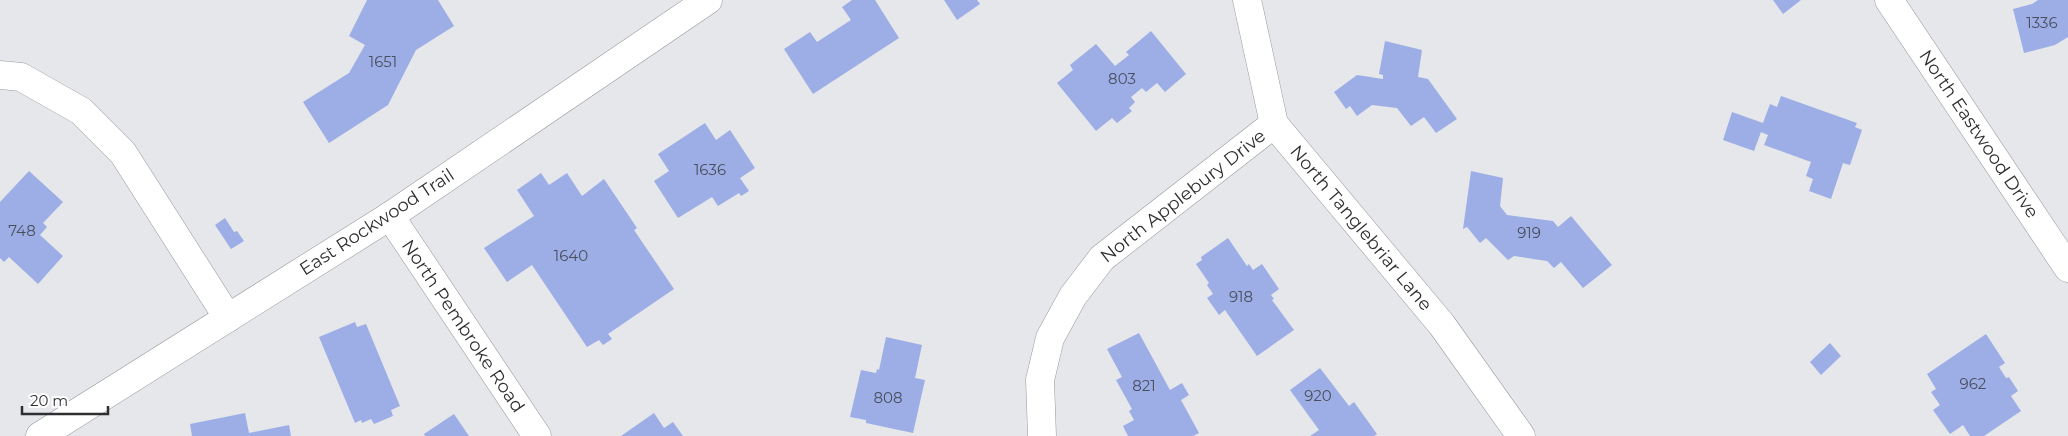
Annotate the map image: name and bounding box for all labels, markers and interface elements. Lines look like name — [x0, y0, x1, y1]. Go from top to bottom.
house number: 1336 — [2026, 13, 2058, 32]
street label: North Eastwood Drive — [1914, 46, 2044, 222]
house number: 1651 — [369, 52, 397, 71]
house number: 803 — [1108, 69, 1136, 88]
street label: North Applebury Drive — [1096, 125, 1270, 267]
street label: North Tanglebriar Lane — [1285, 141, 1437, 315]
house number: 1636 — [694, 160, 726, 179]
street label: East Rockwood Trail — [296, 164, 458, 280]
house number: 748 — [8, 221, 36, 240]
house number: 919 — [1517, 223, 1541, 242]
street label: North Pembroke Road — [397, 235, 529, 417]
house number: 1640 — [554, 246, 588, 265]
house number: 918 — [1229, 287, 1253, 306]
house number: 962 — [1960, 374, 1986, 393]
house number: 821 — [1132, 376, 1156, 395]
scale bar — [22, 384, 109, 416]
house number: 920 — [1304, 386, 1332, 405]
house number: 808 — [873, 388, 903, 407]
text: 20 m — [30, 391, 68, 410]

